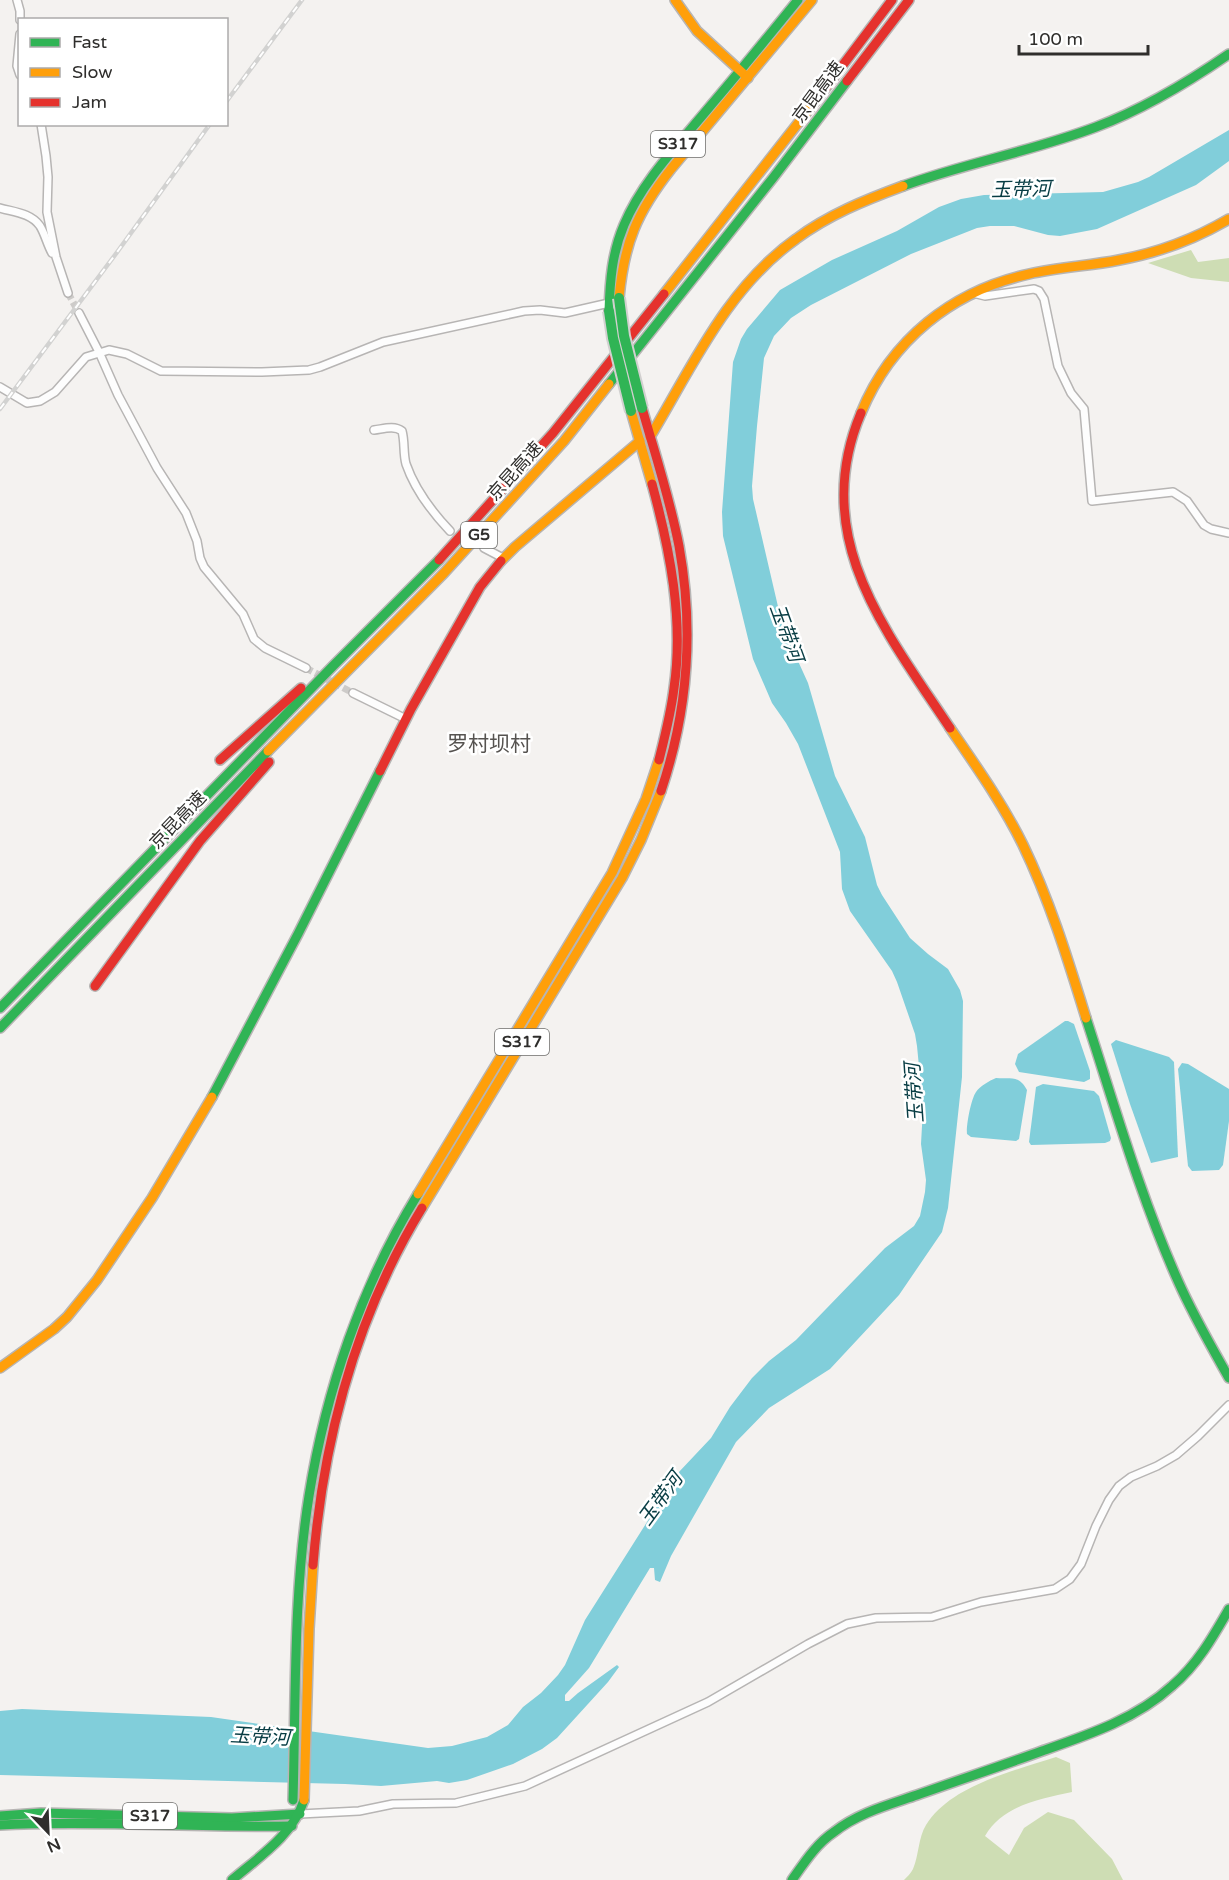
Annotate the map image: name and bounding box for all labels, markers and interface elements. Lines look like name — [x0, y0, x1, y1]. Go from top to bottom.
legend — [18, 18, 228, 126]
scale bar — [1019, 18, 1148, 56]
text: 100 m — [1028, 28, 1083, 50]
text: Fast — [72, 31, 107, 53]
street label: 京昆高速 — [788, 57, 848, 127]
text: Slow — [72, 61, 113, 83]
text: Jam — [72, 91, 107, 113]
road number: S317 — [651, 131, 705, 157]
water label: 玉带河 — [991, 177, 1055, 203]
street label: 京昆高速 — [483, 437, 547, 505]
road number: G5 — [461, 522, 497, 548]
water label: 玉带河 — [764, 601, 809, 669]
district label: 罗村坝村 — [447, 732, 531, 757]
street label: 京昆高速 — [145, 786, 211, 854]
road number: S317 — [495, 1029, 549, 1055]
water label: 玉带河 — [901, 1058, 929, 1124]
water label: 玉带河 — [634, 1464, 691, 1530]
water label: 玉带河 — [229, 1723, 295, 1751]
north arrow — [18, 1802, 78, 1862]
road number: S317 — [123, 1803, 177, 1829]
text: N — [44, 1833, 63, 1857]

